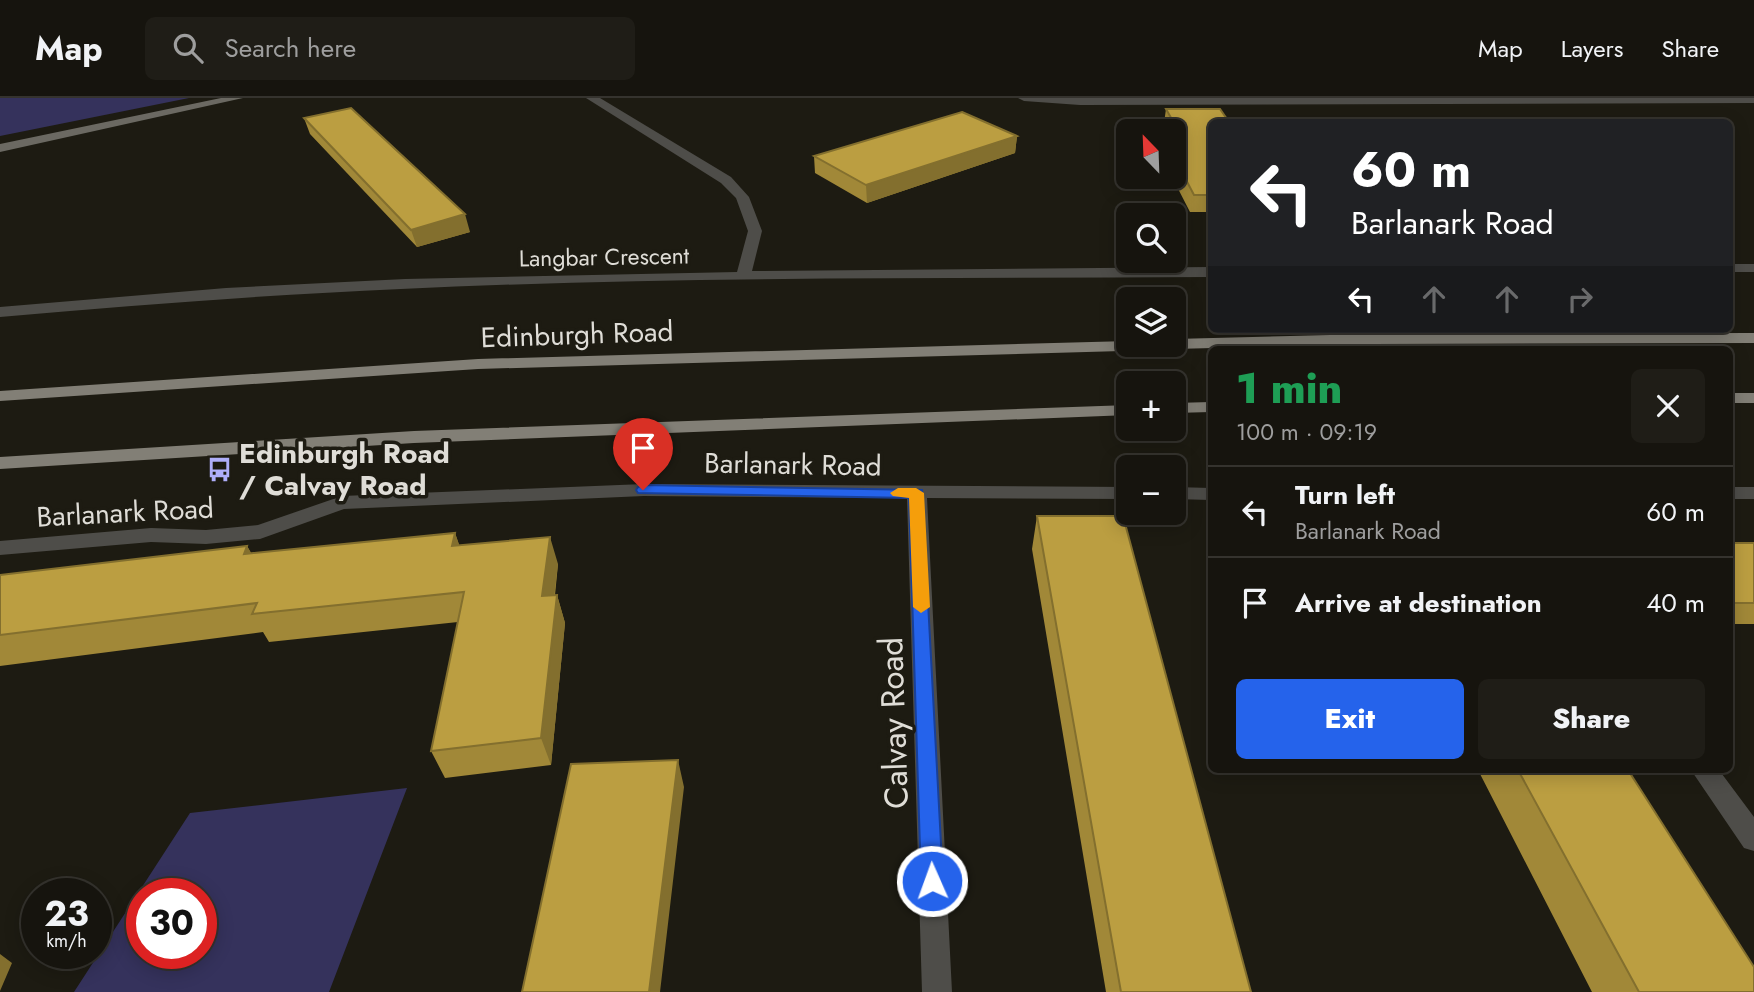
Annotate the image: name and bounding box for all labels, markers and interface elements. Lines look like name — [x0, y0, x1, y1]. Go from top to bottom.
search box — [145, 17, 635, 80]
text: Map — [35, 25, 103, 72]
icon: search — [169, 29, 207, 67]
text: Search here — [225, 29, 356, 67]
text: Map — [1478, 31, 1523, 66]
text: Layers — [1561, 31, 1623, 66]
text: Share — [1661, 31, 1719, 66]
north arrow — [1116, 119, 1186, 189]
map controls — [1116, 119, 1186, 525]
text: 60 m — [1351, 135, 1471, 205]
icon: left — [1236, 147, 1327, 238]
text: Barlanark Road — [1351, 200, 1554, 246]
button: search — [1116, 203, 1186, 273]
street label: Langbar Crescent — [519, 239, 690, 275]
icon: left — [1342, 280, 1380, 318]
icon: ahead — [1415, 280, 1453, 318]
icon: ahead — [1488, 280, 1526, 318]
icon: right — [1561, 280, 1599, 318]
button: layers — [1116, 287, 1186, 357]
street label: Edinburgh Road — [480, 311, 674, 358]
text: 1 min — [1236, 358, 1342, 419]
button: close — [1631, 369, 1705, 443]
button: + — [1116, 371, 1186, 441]
text: 100 m · 09:19 — [1236, 415, 1377, 449]
pin — [613, 418, 673, 490]
icon: arrive — [624, 429, 662, 467]
place label: Edinburgh Road / Calvay Road — [239, 433, 450, 506]
street label: Barlanark Road — [704, 442, 882, 487]
bus stop icon: Edinburgh Road / Calvay Road — [205, 455, 233, 483]
button: − — [1116, 455, 1186, 525]
text: Turn left — [1295, 476, 1395, 514]
street label: Barlanark Road — [35, 487, 215, 538]
icon: left — [1236, 493, 1274, 531]
text: 60 m — [1646, 493, 1705, 531]
text: Barlanark Road — [1295, 514, 1441, 548]
icon: arrive — [1236, 584, 1274, 622]
text: Arrive at destination — [1295, 584, 1542, 622]
text: 40 m — [1646, 584, 1705, 622]
street label: Calvay Road — [867, 636, 920, 810]
button: Exit — [1236, 679, 1464, 759]
button: Share — [1478, 679, 1705, 759]
position arrow — [895, 844, 969, 918]
speed limit sign: 30 — [126, 878, 217, 969]
text: 23 — [44, 889, 89, 939]
text: km/h — [46, 928, 87, 954]

